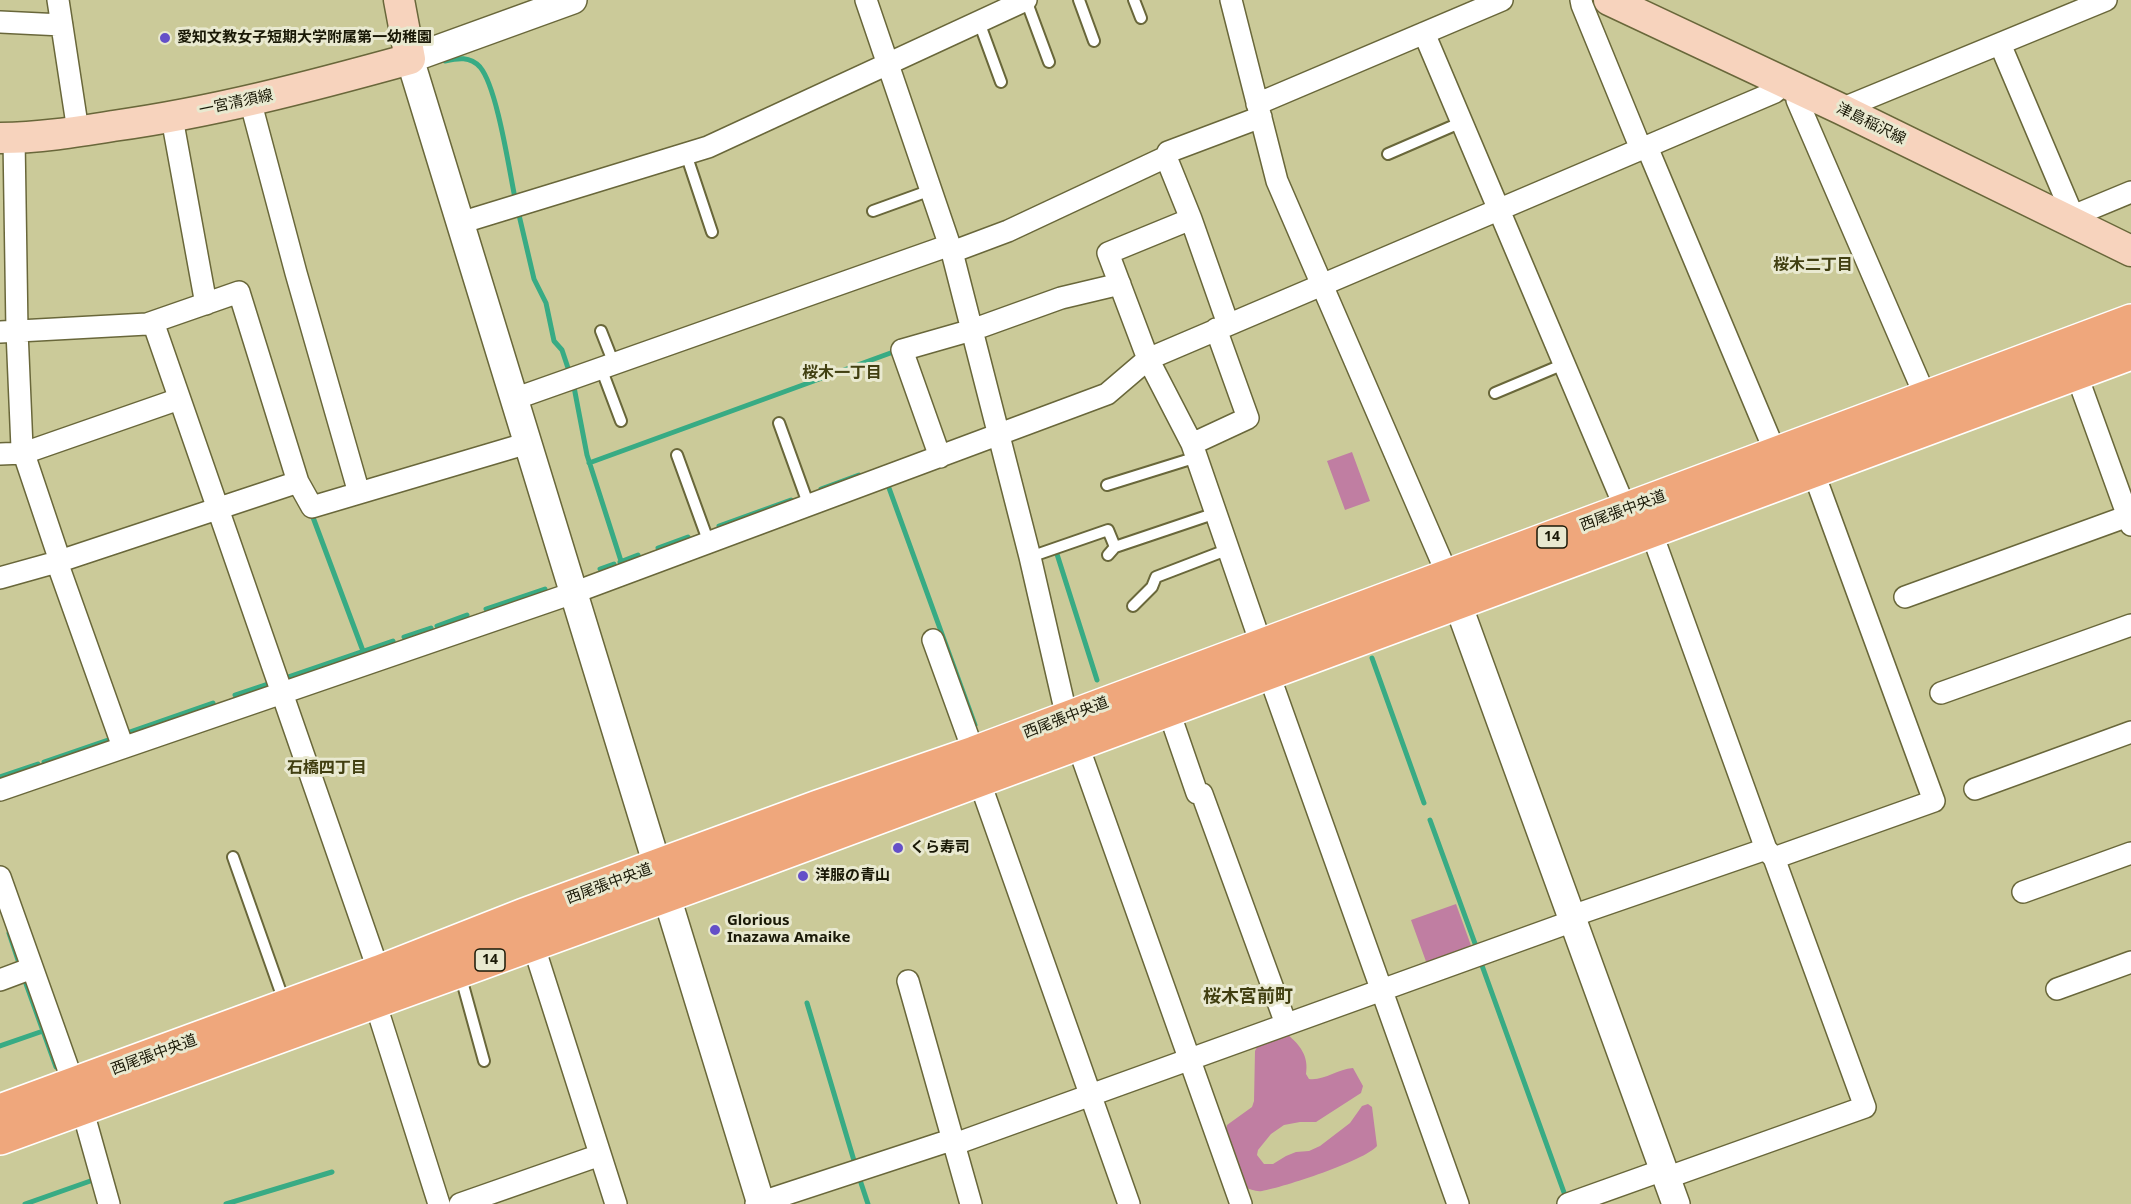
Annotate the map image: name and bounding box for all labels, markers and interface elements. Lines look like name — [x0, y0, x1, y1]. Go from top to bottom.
place label: 愛知文教女子短期大学附属第一幼稚園 — [177, 29, 432, 47]
marker: 愛知文教女子短期大学附属第一幼稚園 — [158, 31, 172, 45]
street label: 一宮清須線 — [197, 86, 275, 120]
street label: 津島稲沢線 — [1833, 99, 1909, 149]
district label: 桜木二丁目 — [1773, 255, 1853, 275]
district label: 桜木一丁目 — [802, 363, 882, 383]
street label: 西尾張中央道 — [1578, 487, 1668, 535]
road number: 14 — [1537, 526, 1567, 548]
street label: 西尾張中央道 — [1021, 693, 1111, 743]
district label: 石橋四丁目 — [287, 758, 367, 778]
place label: くら寿司 — [910, 839, 970, 857]
marker: くら寿司 — [891, 841, 905, 855]
street label: 西尾張中央道 — [564, 860, 654, 908]
place label: 洋服の青山 — [815, 867, 890, 885]
marker: 洋服の青山 — [796, 869, 810, 883]
place label: Glorious Inazawa Amaike — [727, 912, 850, 947]
marker: Glorious Inazawa Amaike — [708, 923, 722, 937]
road number: 14 — [475, 949, 505, 971]
district label: 桜木宮前町 — [1203, 986, 1293, 1008]
street label: 西尾張中央道 — [109, 1031, 199, 1079]

